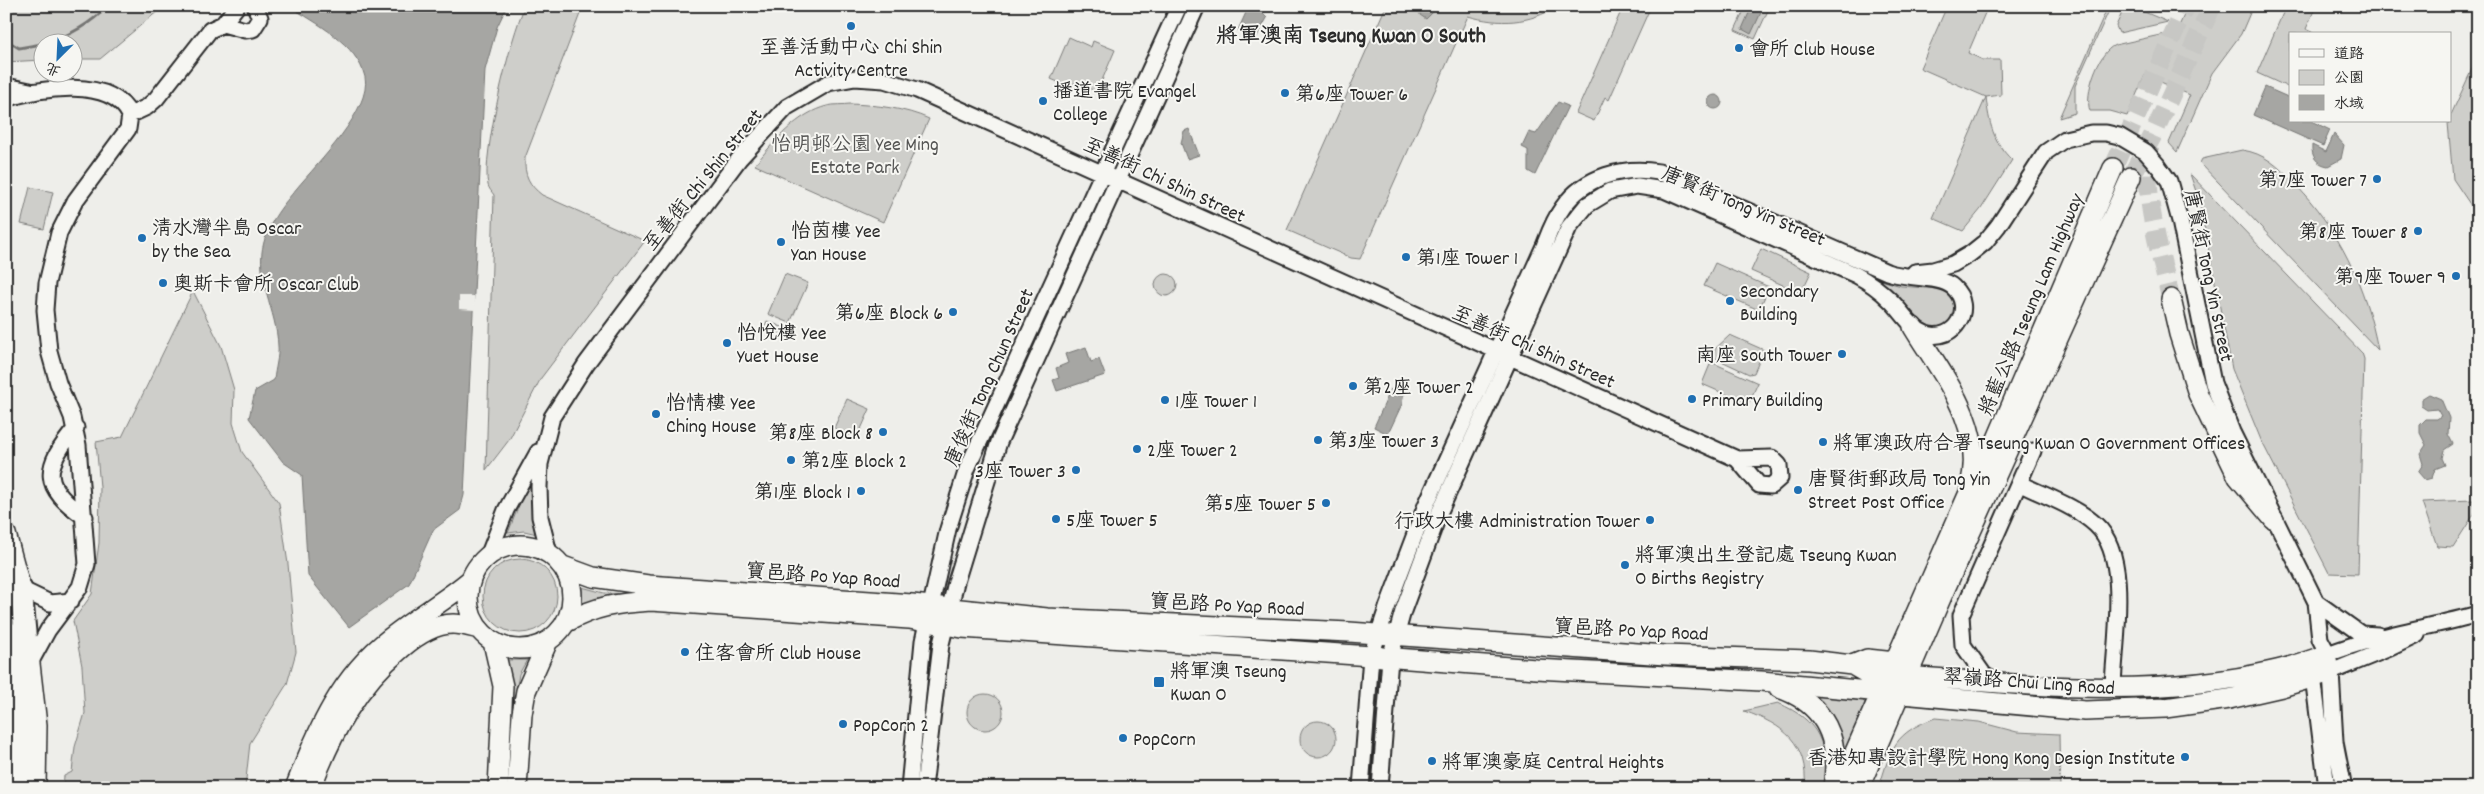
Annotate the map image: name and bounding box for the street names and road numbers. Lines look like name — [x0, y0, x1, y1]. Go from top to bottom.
street label: 至善街 Chi Shin Street — [638, 104, 771, 258]
street label: 至善街 Chi Shin Street — [1078, 132, 1249, 232]
street label: 唐賢街 Tong Yin Street — [1657, 161, 1829, 255]
street label: 唐賢街 Tong Yin Street — [2175, 187, 2239, 364]
street label: 將藍公路 Tseung Lam Highway — [1973, 189, 2093, 421]
street label: 唐俊街 Tong Chun Street — [939, 285, 1043, 472]
street label: 至善街 Chi Shin Street — [1447, 300, 1619, 397]
street label: 寶邑路 Po Yap Road — [744, 559, 901, 597]
street label: 寶邑路 Po Yap Road — [1149, 589, 1305, 625]
street label: 寶邑路 Po Yap Road — [1553, 614, 1709, 650]
street label: 翠嶺路 Chui Ling Road — [1942, 664, 2116, 704]

